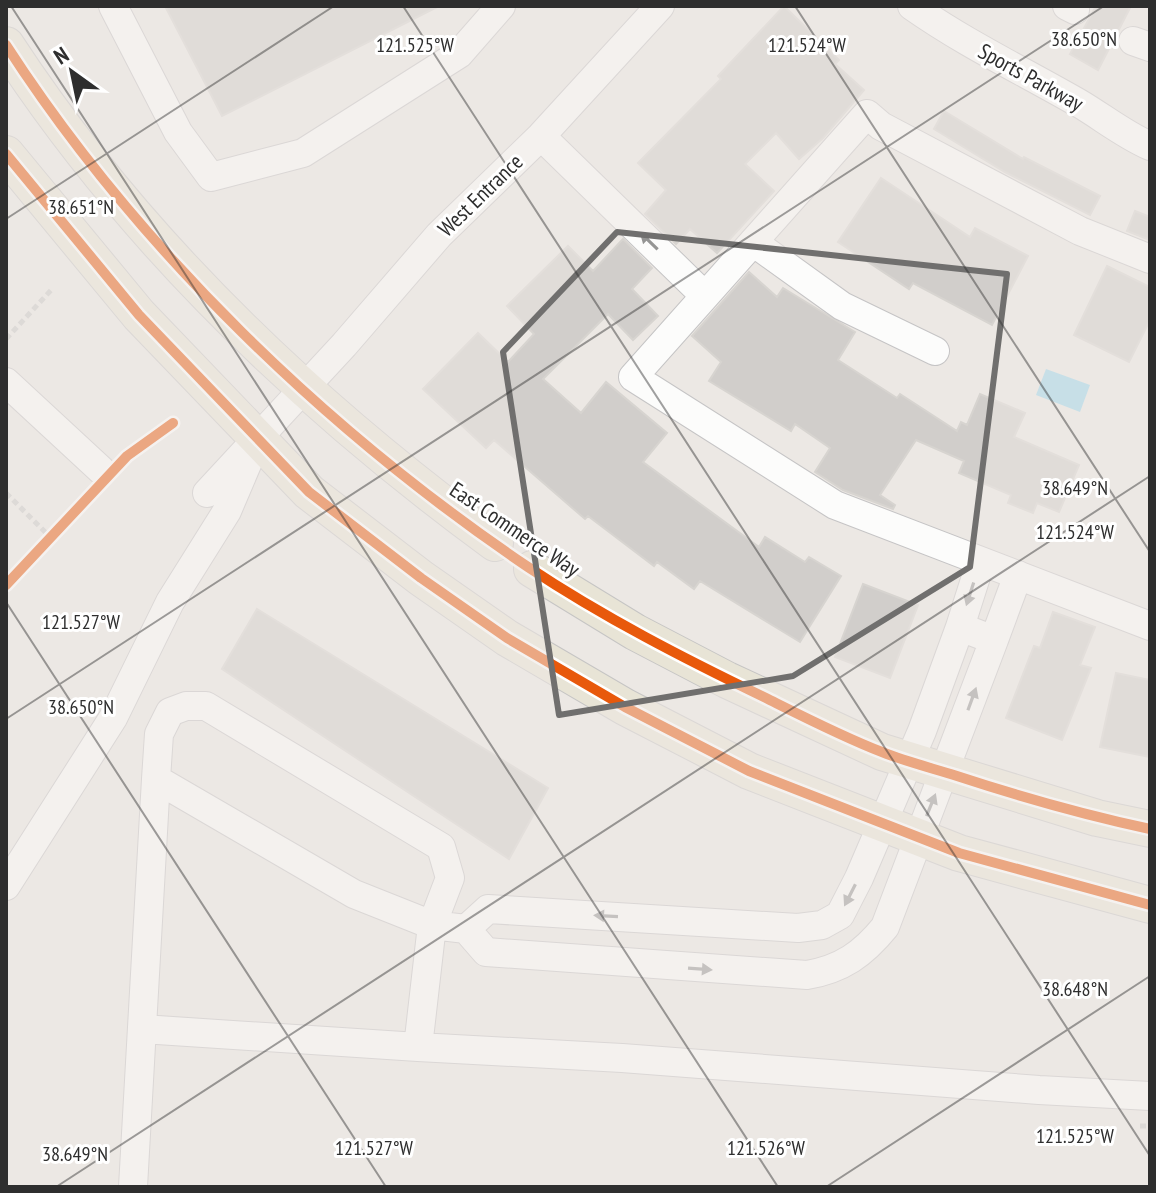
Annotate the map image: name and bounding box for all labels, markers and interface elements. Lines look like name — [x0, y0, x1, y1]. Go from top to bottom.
text: 38.650°N — [1051, 26, 1117, 52]
north arrow — [32, 32, 112, 112]
text: 121.525°W — [376, 32, 454, 58]
text: 121.524°W — [768, 32, 846, 58]
street label: Sports Parkway — [974, 37, 1089, 118]
text: N — [48, 40, 74, 70]
street label: West Entrance — [432, 148, 528, 242]
text: 38.651°N — [48, 194, 114, 220]
one-way arrow — [640, 232, 659, 251]
street label: East Commerce Way — [445, 475, 586, 583]
text: 38.649°N — [1042, 475, 1108, 501]
text: 121.524°W — [1036, 519, 1114, 545]
one-way arrow — [963, 582, 975, 606]
text: 121.527°W — [42, 609, 120, 635]
one-way arrow — [966, 687, 979, 711]
text: 38.650°N — [48, 694, 114, 720]
one-way arrow — [925, 793, 938, 817]
one-way arrow — [844, 883, 857, 906]
one-way arrow — [593, 909, 618, 922]
one-way arrow — [688, 963, 713, 976]
text: 38.648°N — [1042, 976, 1108, 1002]
text: 121.525°W — [1036, 1123, 1114, 1149]
text: 121.527°W — [335, 1135, 413, 1161]
text: 121.526°W — [727, 1135, 805, 1161]
text: 38.649°N — [42, 1141, 108, 1167]

